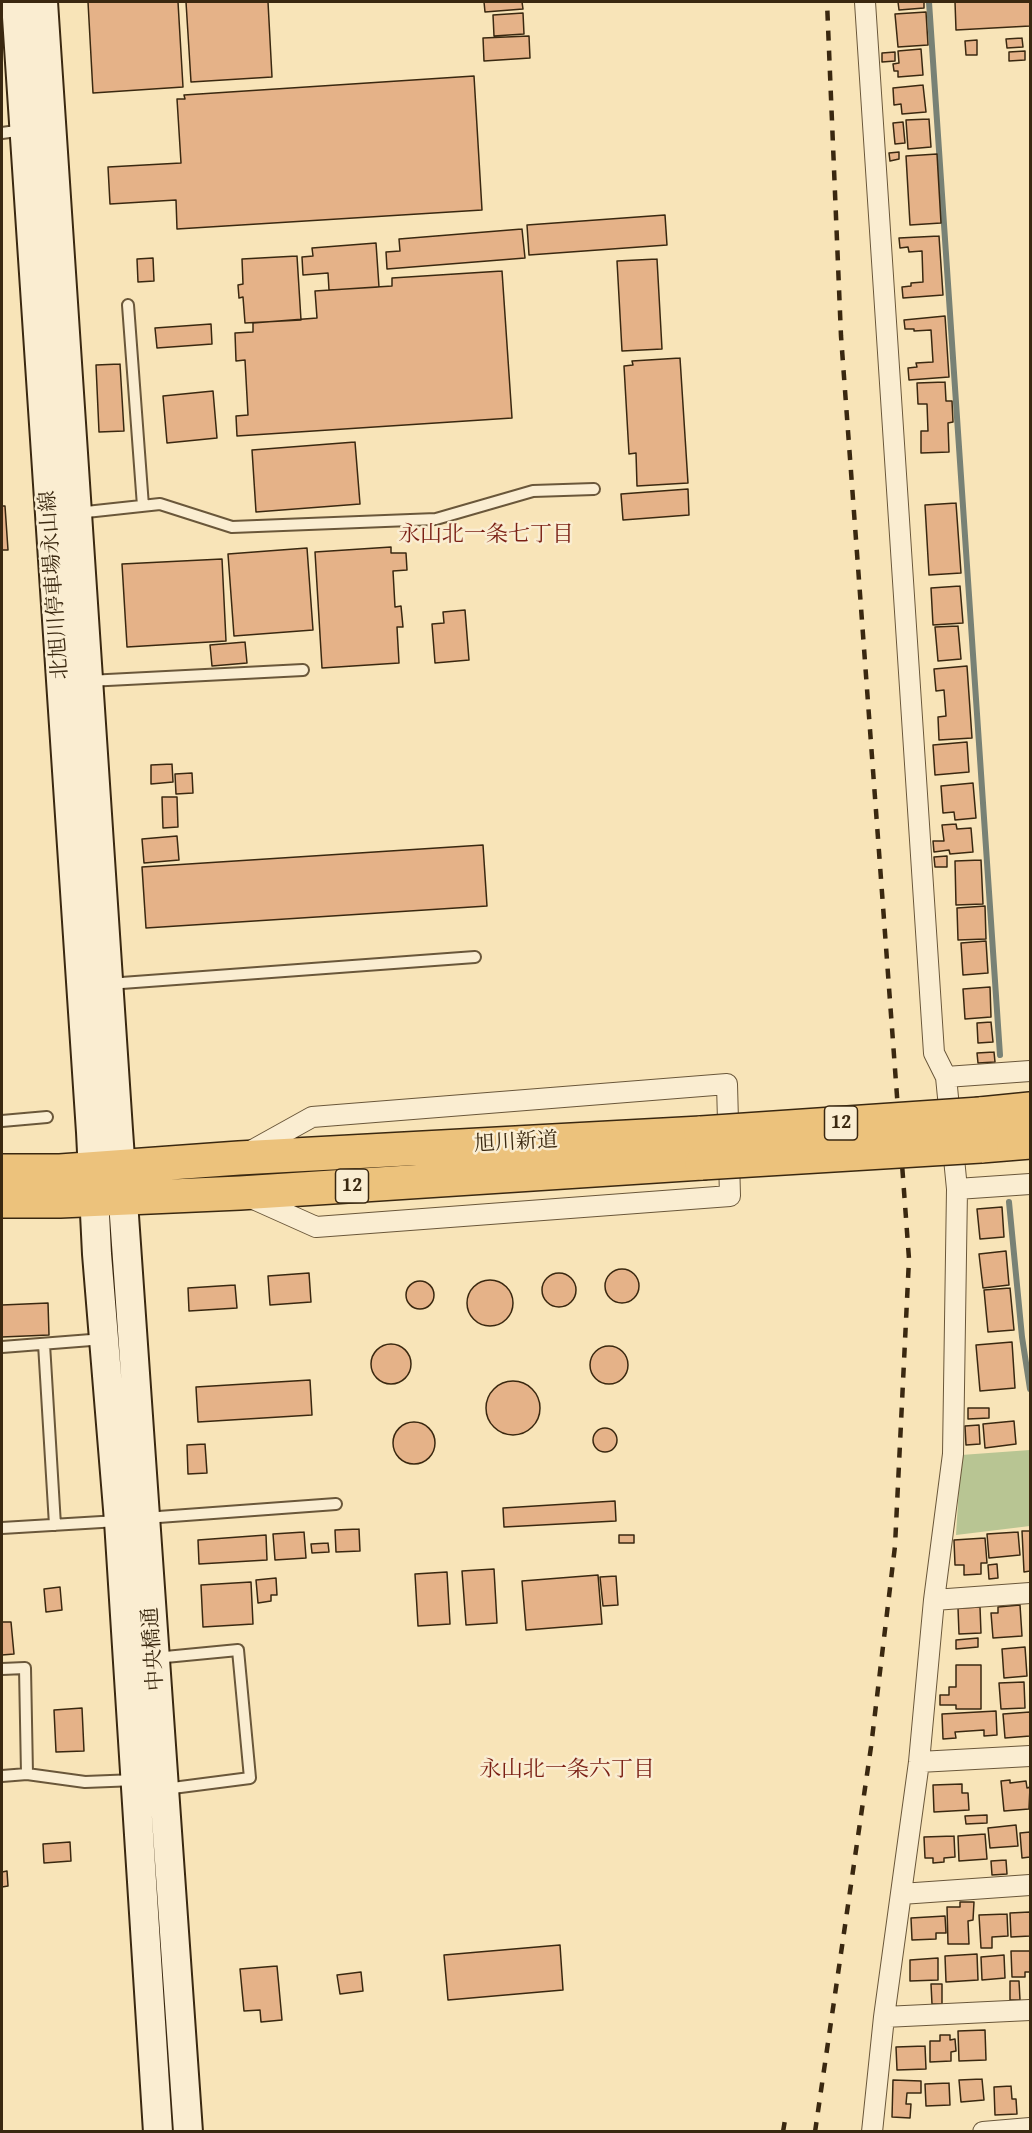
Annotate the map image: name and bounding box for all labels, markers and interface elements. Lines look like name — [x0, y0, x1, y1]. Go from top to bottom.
street label: 北旭川停車場永山線 — [36, 490, 74, 680]
district label: 永山北一条七丁目 — [398, 522, 574, 548]
road number: 12 — [824, 1106, 858, 1140]
street label: 旭川新道 — [473, 1128, 559, 1158]
road number: 12 — [336, 1169, 368, 1203]
street label: 中央橋通 — [139, 1606, 169, 1692]
district label: 永山北一条六丁目 — [479, 1757, 655, 1783]

